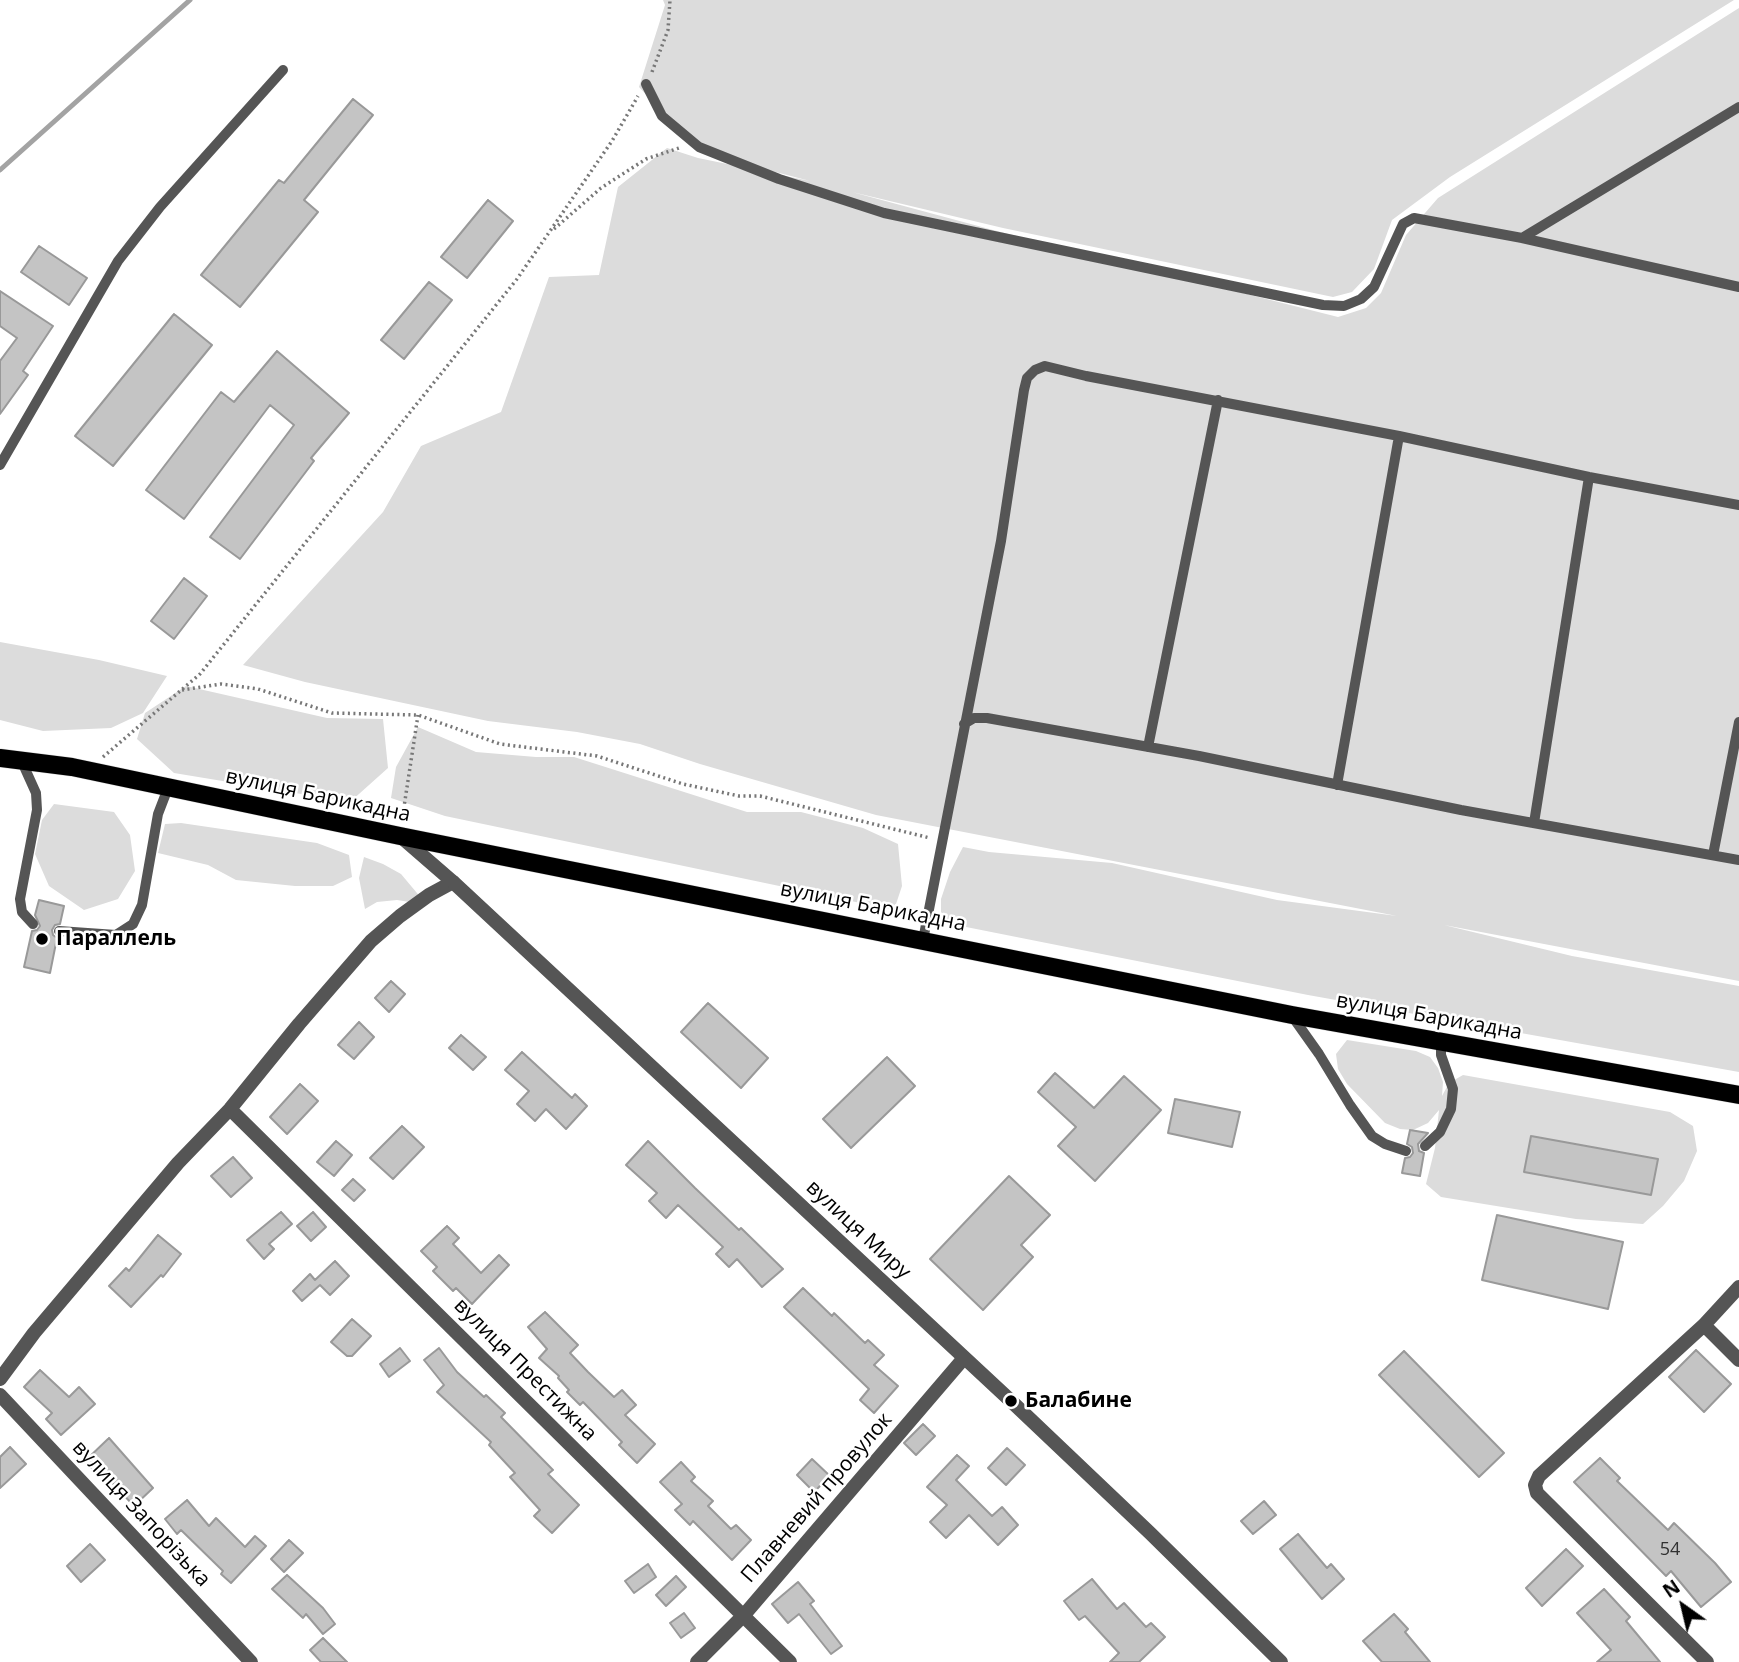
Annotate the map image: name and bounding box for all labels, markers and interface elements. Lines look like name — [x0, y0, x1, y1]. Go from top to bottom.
street label: вулиця Барикадна — [223, 764, 413, 828]
street label: вулиця Барикадна — [778, 877, 968, 937]
place label: Параллель — [56, 926, 176, 952]
marker: Параллель — [34, 931, 50, 947]
street label: вулиця Барикадна — [1334, 988, 1524, 1046]
street label: вулиця Миру — [800, 1175, 916, 1285]
street label: вулиця Престижна — [448, 1293, 602, 1447]
place label: Балабине — [1025, 1388, 1132, 1414]
marker: Балабине — [1003, 1393, 1019, 1409]
street label: Плавневий провулок — [736, 1408, 898, 1588]
street label: вулиця Запорізька — [67, 1436, 215, 1592]
house number: 54 — [1660, 1539, 1680, 1561]
north arrow — [1648, 1571, 1718, 1641]
text: N — [1658, 1573, 1685, 1604]

